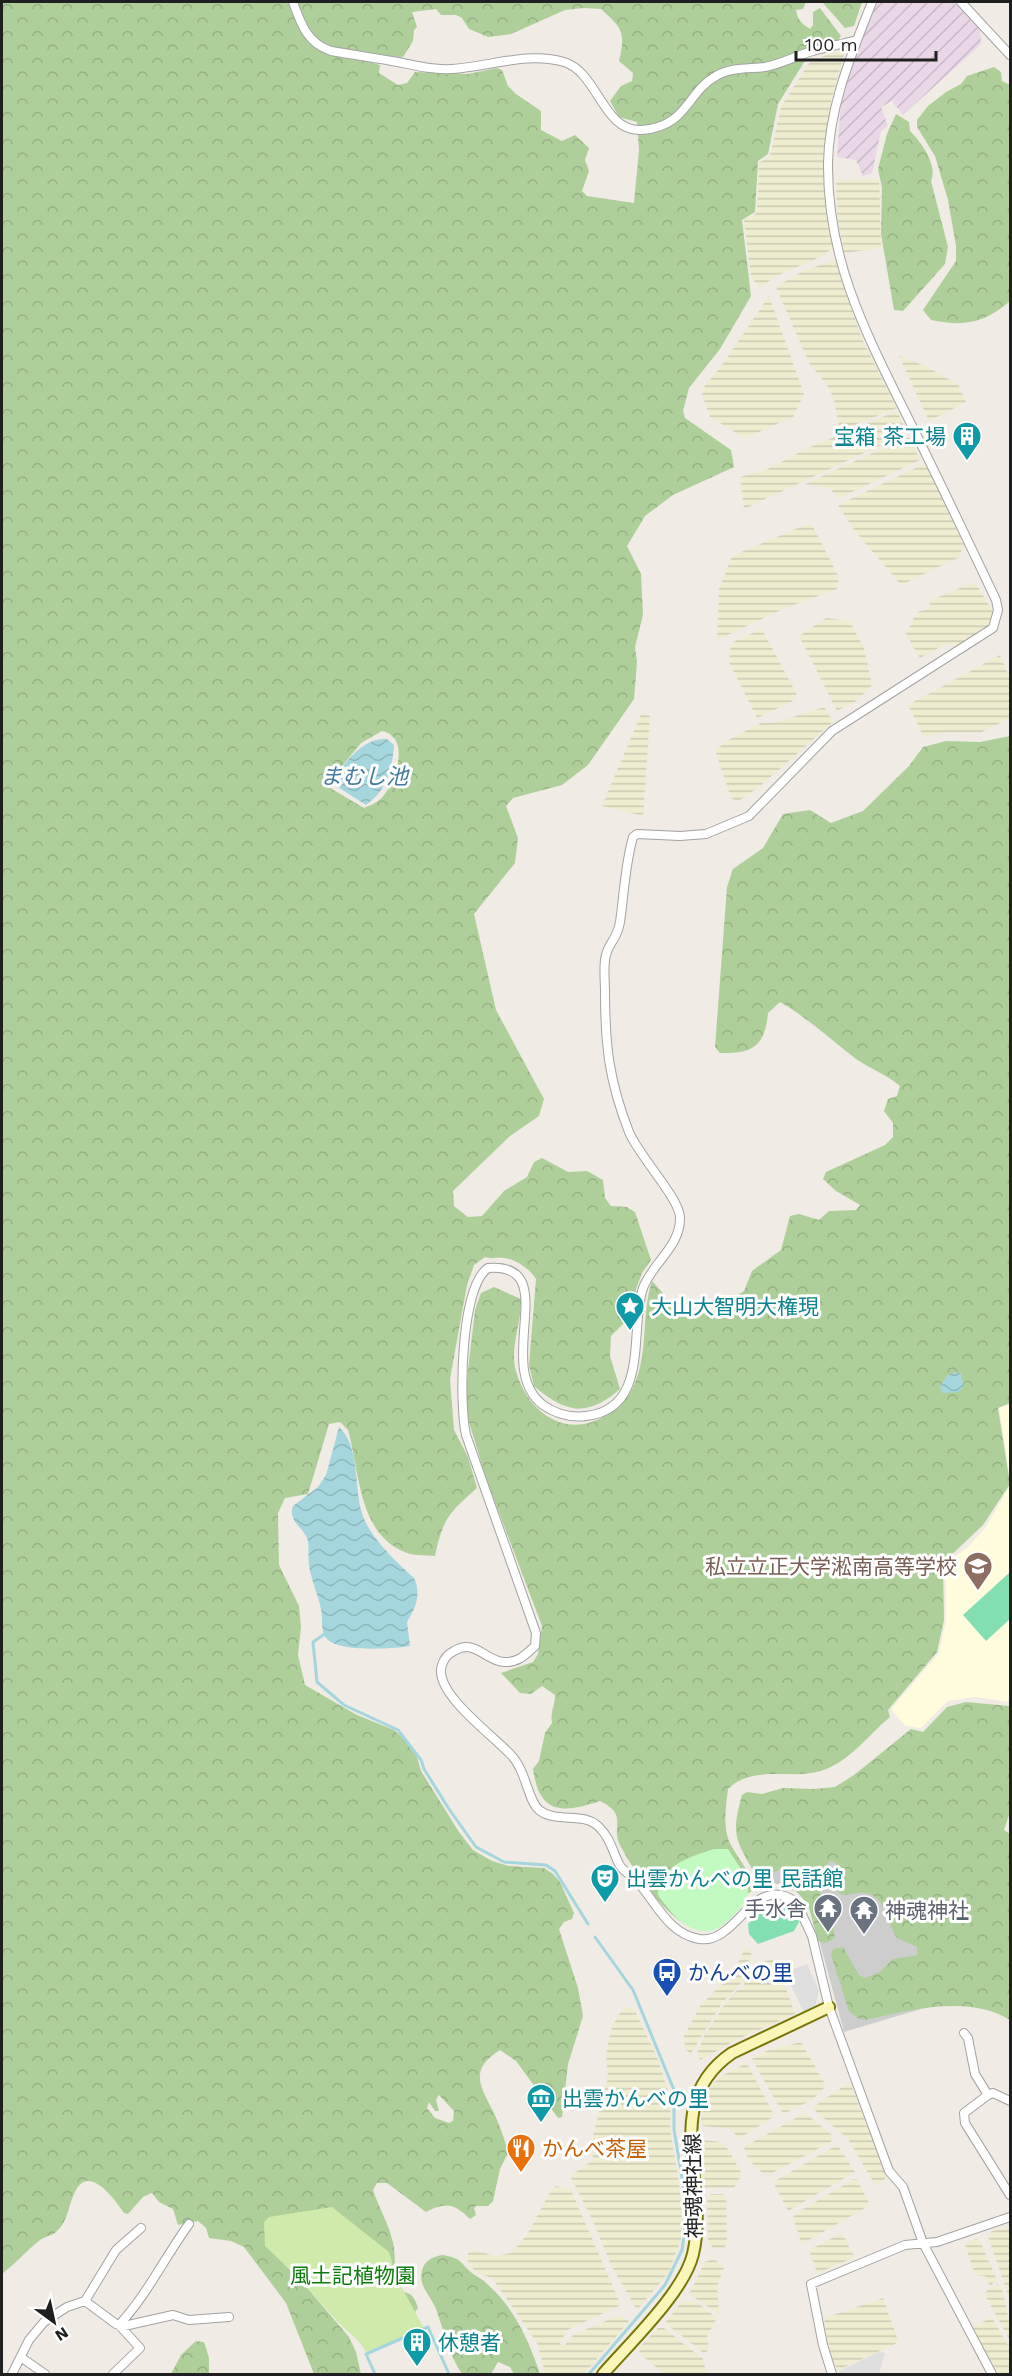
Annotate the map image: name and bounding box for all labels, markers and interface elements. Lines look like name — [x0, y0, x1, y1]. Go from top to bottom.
scale bar — [796, 24, 936, 62]
text: 100 m — [805, 34, 858, 55]
building icon: 宝箱 茶工場 — [951, 420, 983, 462]
place label: 宝箱 茶工場 — [834, 424, 946, 449]
water label: まむし池 — [320, 764, 410, 789]
place icon: 大山大智明大権現 — [614, 1290, 646, 1332]
place label: 大山大智明大権現 — [651, 1294, 819, 1319]
school or university icon: 私立立正大学淞南高等学校 — [962, 1550, 994, 1592]
place label: 私立立正大学淞南高等学校 — [705, 1554, 957, 1579]
theatre icon: 出雲かんべの里 民話館 — [589, 1862, 621, 1904]
place label: 出雲かんべの里 民話館 — [626, 1866, 843, 1891]
temple icon: 手水舎 — [812, 1892, 844, 1934]
temple icon: 神魂神社 — [848, 1894, 880, 1936]
place label: 手水舎 — [744, 1896, 807, 1921]
place label: 神魂神社 — [885, 1898, 969, 1923]
bus stop icon: かんべの里 — [651, 1956, 683, 1998]
place label: かんべの里 — [688, 1960, 793, 1985]
museum icon: 出雲かんべの里 — [525, 2082, 557, 2124]
place label: 出雲かんべの里 — [562, 2086, 709, 2111]
restaurant icon: かんべ茶屋 — [505, 2132, 537, 2174]
street label: 神魂神社線 — [680, 2133, 706, 2239]
place label: かんべ茶屋 — [542, 2136, 647, 2161]
park label: 風土記植物園 — [290, 2263, 416, 2288]
north arrow — [24, 2292, 84, 2352]
text: N — [52, 2323, 72, 2345]
building icon: 休憩者 — [401, 2326, 433, 2368]
place label: 休憩者 — [438, 2330, 501, 2355]

